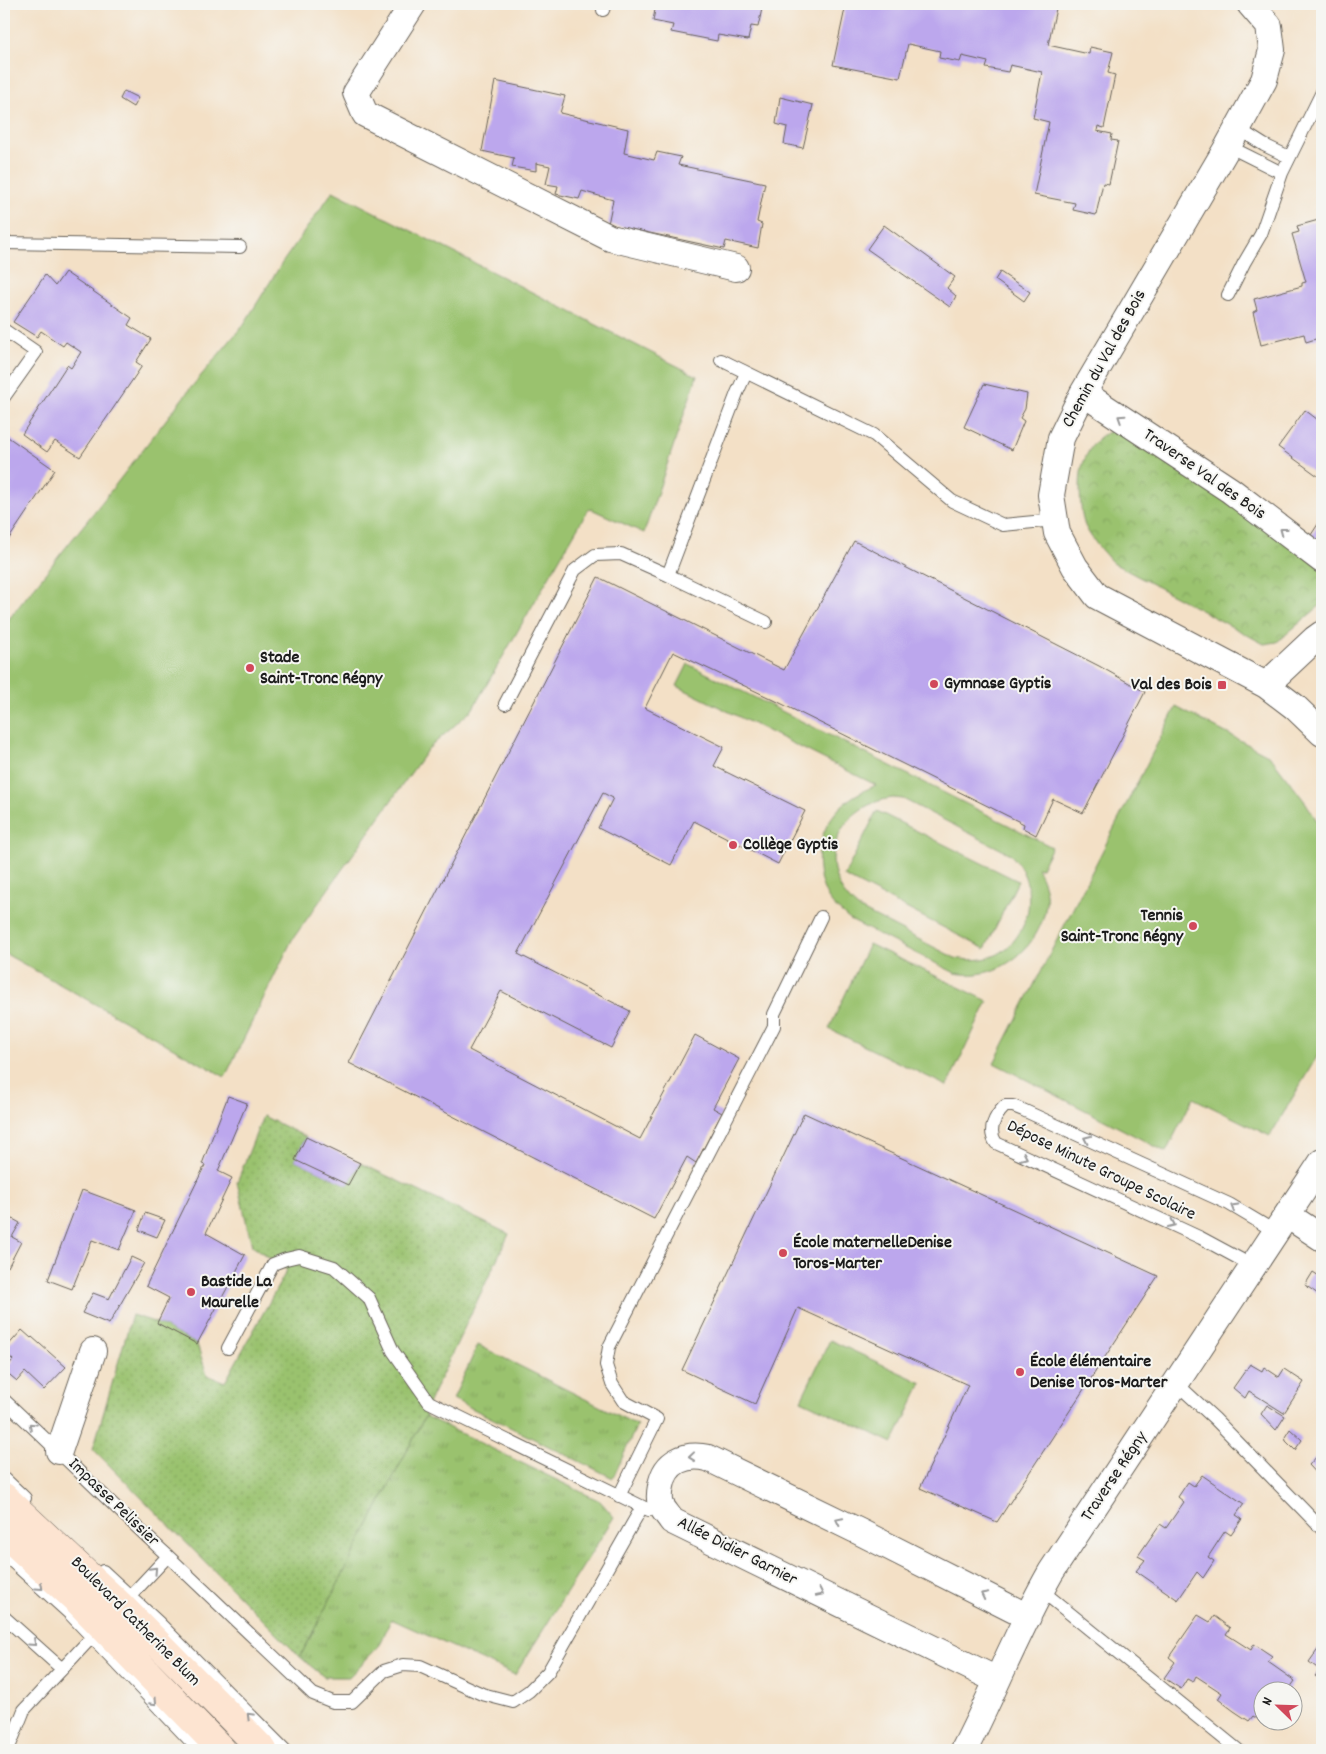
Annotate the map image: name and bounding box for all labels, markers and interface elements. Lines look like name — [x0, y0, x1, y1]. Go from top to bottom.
street label: Chemin du Val des Bois — [1057, 285, 1153, 433]
one-way arrow — [1118, 415, 1127, 424]
street label: Traverse Val des Bois — [1137, 423, 1271, 527]
one-way arrow — [1280, 528, 1289, 536]
place label: Stade Saint-Tronc Régny — [260, 646, 383, 692]
marker: Stade Saint-Tronc Régny — [244, 662, 256, 674]
place label: Gymnase Gyptis — [944, 672, 1052, 697]
place label: Val des Bois — [1131, 673, 1212, 698]
marker: Gymnase Gyptis — [928, 678, 940, 690]
marker: Val des Bois — [1216, 679, 1228, 691]
place label: Collège Gyptis — [743, 833, 839, 858]
marker: Collège Gyptis — [727, 839, 739, 851]
place label: Tennis Saint-Tronc Régny — [1061, 904, 1184, 950]
marker: Tennis Saint-Tronc Régny — [1187, 920, 1199, 932]
street label: Dépose Minute Groupe Scolaire — [1002, 1114, 1200, 1228]
one-way arrow — [1083, 1134, 1092, 1145]
one-way arrow — [1019, 1150, 1028, 1161]
one-way arrow — [1230, 1204, 1239, 1214]
one-way arrow — [1167, 1218, 1176, 1229]
place label: École maternelleDenise Toros-Marter — [793, 1231, 952, 1277]
marker: École maternelleDenise Toros-Marter — [777, 1247, 789, 1259]
place label: Bastide La Maurelle — [201, 1270, 272, 1316]
marker: Bastide La Maurelle — [185, 1286, 197, 1298]
place label: École élémentaire Denise Toros-Marter — [1030, 1350, 1168, 1396]
marker: École élémentaire Denise Toros-Marter — [1014, 1366, 1026, 1378]
one-way arrow — [28, 1423, 37, 1432]
street label: Traverse Régny — [1076, 1426, 1155, 1527]
one-way arrow — [687, 1451, 695, 1462]
street label: Impasse Pelissier — [62, 1453, 165, 1553]
street label: Allée Didier Garnier — [673, 1511, 802, 1593]
one-way arrow — [835, 1517, 844, 1528]
street label: Boulevard Catherine Blum — [64, 1551, 206, 1693]
one-way arrow — [148, 1567, 157, 1576]
one-way arrow — [34, 1581, 43, 1590]
one-way arrow — [815, 1587, 824, 1598]
one-way arrow — [980, 1591, 989, 1601]
one-way arrow — [27, 1638, 36, 1647]
north arrow — [1254, 1682, 1304, 1732]
text: N — [1257, 1695, 1278, 1709]
one-way arrow — [148, 1696, 157, 1705]
one-way arrow — [247, 1712, 256, 1721]

